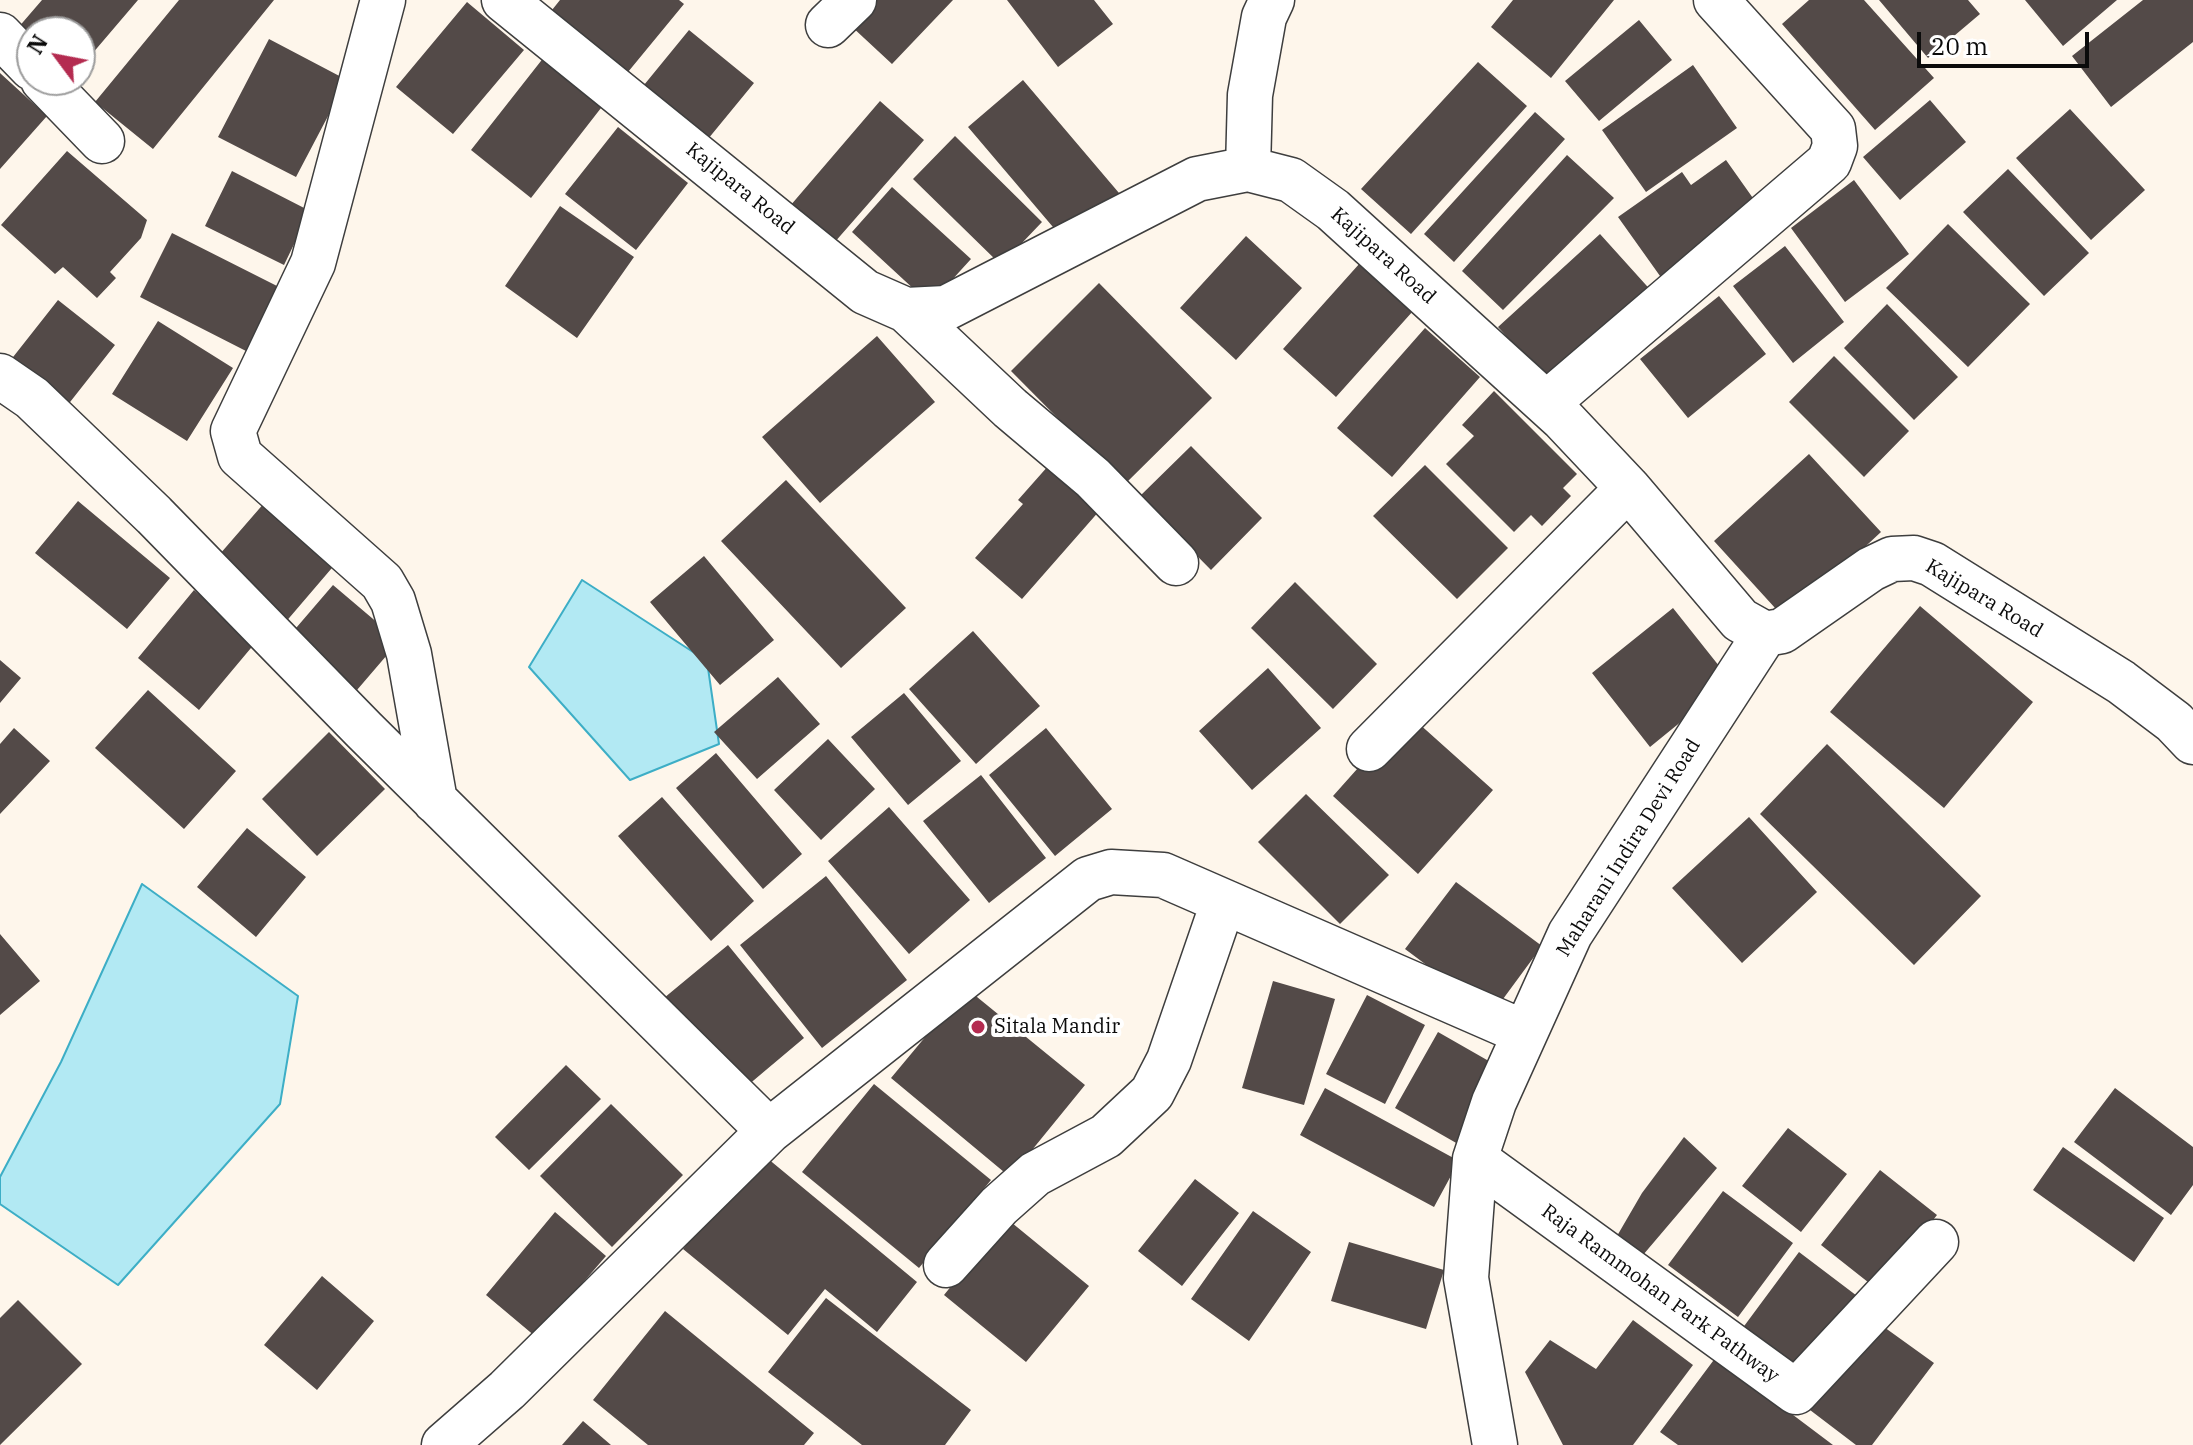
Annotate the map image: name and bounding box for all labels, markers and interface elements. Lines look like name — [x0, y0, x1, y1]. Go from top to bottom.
north arrow — [16, 16, 96, 96]
scale bar — [1921, 16, 2093, 66]
text: N — [20, 29, 54, 59]
text: 20 m — [1931, 30, 1988, 62]
street label: Kajipara Road — [681, 138, 799, 240]
street label: Kajipara Road — [1326, 203, 1440, 309]
street label: Kajipara Road — [1921, 555, 2047, 643]
street label: Maharani Indira Devi Road — [1552, 735, 1706, 961]
place label: Sitala Mandir — [994, 1015, 1120, 1039]
marker: Sitala Mandir — [969, 1018, 987, 1036]
street label: Raja Rammohan Park Pathway — [1536, 1200, 1784, 1388]

